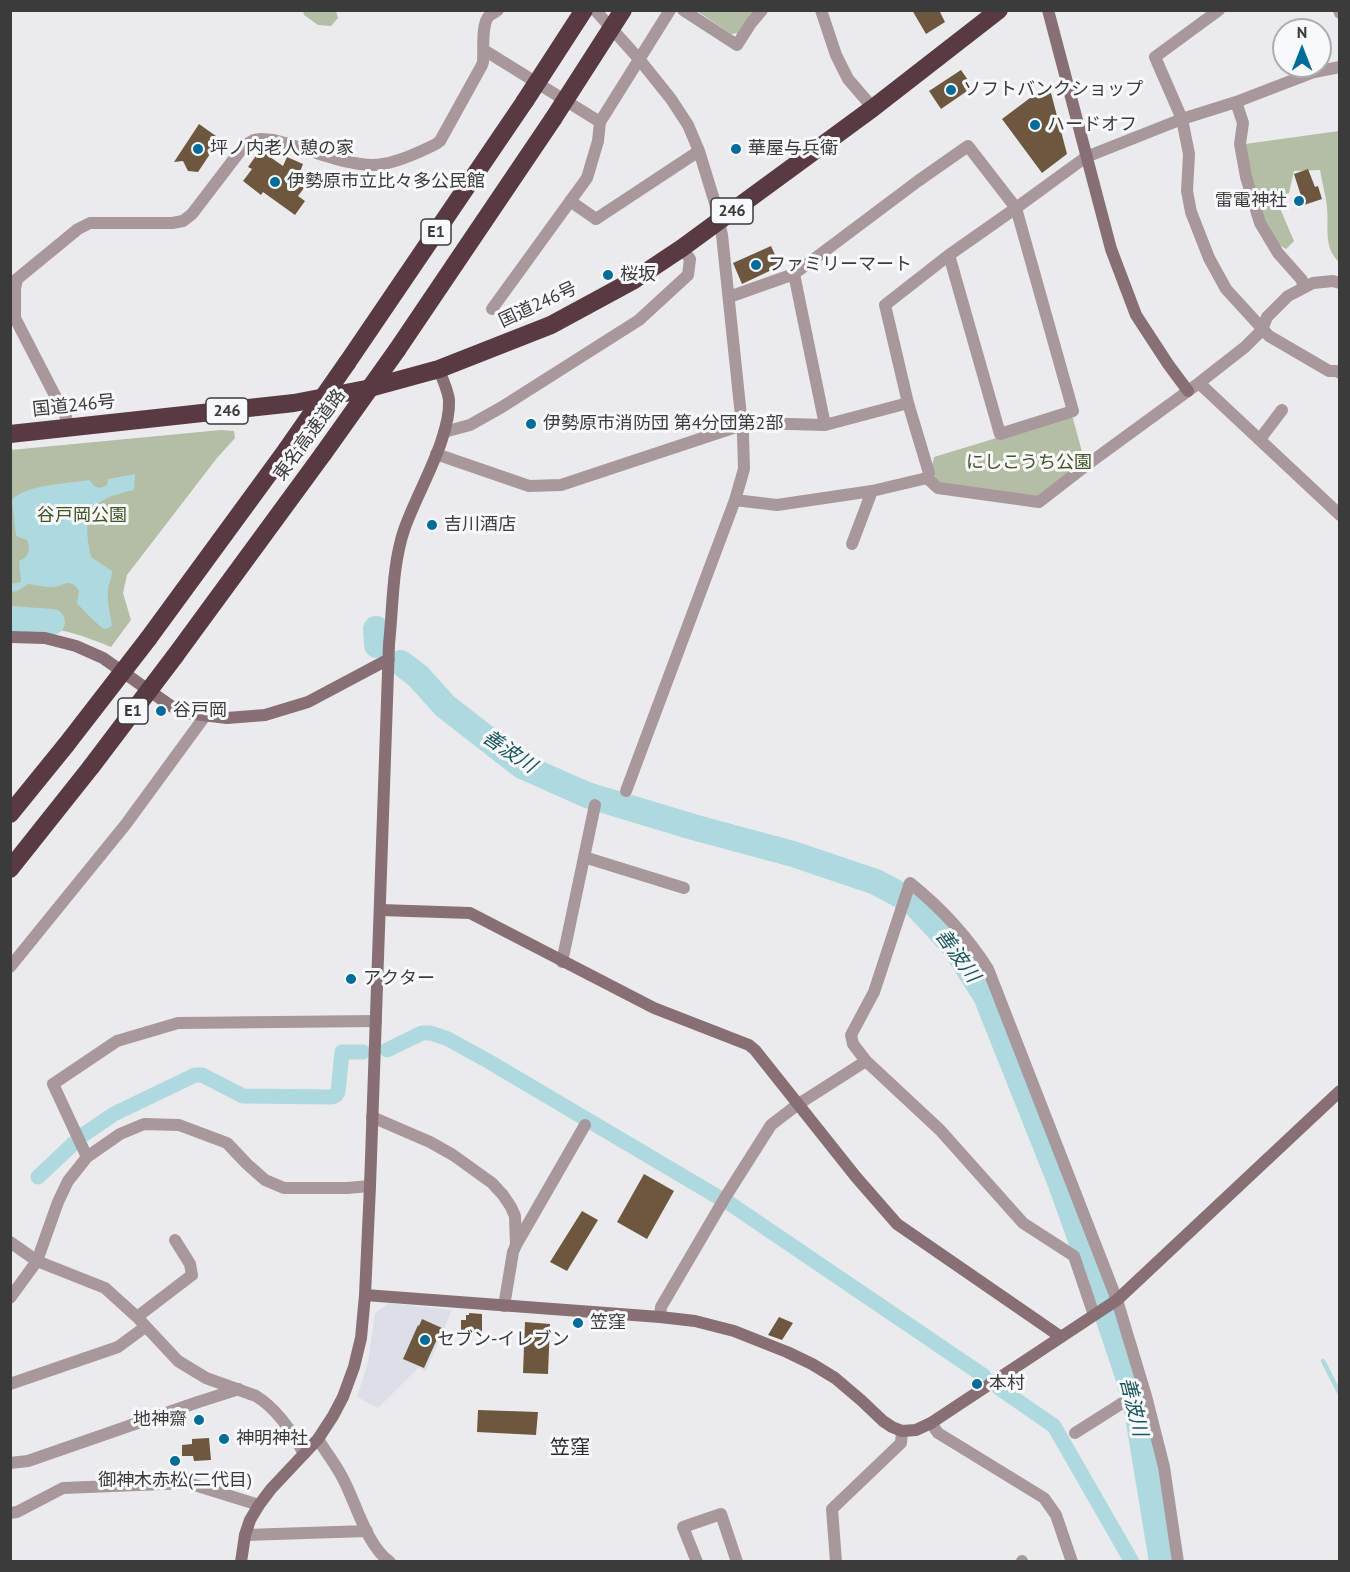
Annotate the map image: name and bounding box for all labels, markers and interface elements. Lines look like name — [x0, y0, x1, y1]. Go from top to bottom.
north arrow — [1272, 18, 1332, 78]
text: N — [1297, 22, 1307, 42]
place label: ソフトバンクショップ — [963, 79, 1143, 101]
marker: ソフトバンクショップ — [944, 83, 958, 97]
place label: ハードオフ — [1047, 114, 1137, 136]
marker: ハードオフ — [1028, 118, 1042, 132]
place label: 坪ノ内老人憩の家 — [210, 138, 354, 160]
place label: 華屋与兵衛 — [748, 138, 838, 160]
marker: 坪ノ内老人憩の家 — [191, 142, 205, 156]
marker: 華屋与兵衛 — [729, 142, 743, 156]
place label: 伊勢原市立比々多公民館 — [287, 171, 485, 193]
marker: 伊勢原市立比々多公民館 — [268, 175, 282, 189]
place label: 雷電神社 — [1215, 190, 1287, 212]
marker: 雷電神社 — [1292, 194, 1306, 208]
road number: 246 — [711, 198, 753, 224]
road number: E1 — [421, 219, 451, 245]
place label: ファミリーマート — [768, 254, 912, 276]
marker: ファミリーマート — [749, 258, 763, 272]
place label: 桜坂 — [620, 264, 656, 286]
marker: 桜坂 — [601, 268, 615, 282]
street label: 国道246号 — [496, 278, 580, 332]
street label: 東名高速道路 — [270, 385, 350, 485]
street label: 国道246号 — [31, 391, 117, 421]
road number: 246 — [206, 398, 248, 424]
place label: 伊勢原市消防団 第4分団第2部 — [543, 413, 783, 435]
marker: 伊勢原市消防団 第4分団第2部 — [524, 417, 538, 431]
park label: にしこうち公園 — [966, 452, 1092, 474]
park label: 谷戸岡公園 — [37, 505, 127, 527]
place label: 吉川酒店 — [444, 514, 516, 536]
marker: 吉川酒店 — [425, 518, 439, 532]
road number: E1 — [118, 698, 148, 724]
place label: 谷戸岡 — [173, 700, 227, 722]
marker: 谷戸岡 — [154, 704, 168, 718]
water label: 善波川 — [477, 725, 541, 779]
water label: 善波川 — [930, 925, 984, 987]
place label: アクター — [363, 968, 435, 990]
marker: アクター — [344, 972, 358, 986]
place label: 笠窪 — [590, 1312, 626, 1334]
marker: 笠窪 — [571, 1316, 585, 1330]
place label: セブン-イレブン — [437, 1329, 569, 1351]
marker: セブン-イレブン — [418, 1333, 432, 1347]
place label: 本村 — [989, 1373, 1025, 1395]
water label: 善波川 — [1114, 1375, 1152, 1439]
marker: 本村 — [970, 1377, 984, 1391]
place label: 地神齋 — [133, 1409, 187, 1431]
marker: 地神齋 — [192, 1413, 206, 1427]
place label: 神明神社 — [236, 1428, 308, 1450]
marker: 神明神社 — [217, 1432, 231, 1446]
district label: 笠窪 — [550, 1436, 590, 1460]
marker: 御神木赤松(二代目) — [168, 1454, 182, 1468]
place label: 御神木赤松(二代目) — [98, 1470, 252, 1492]

